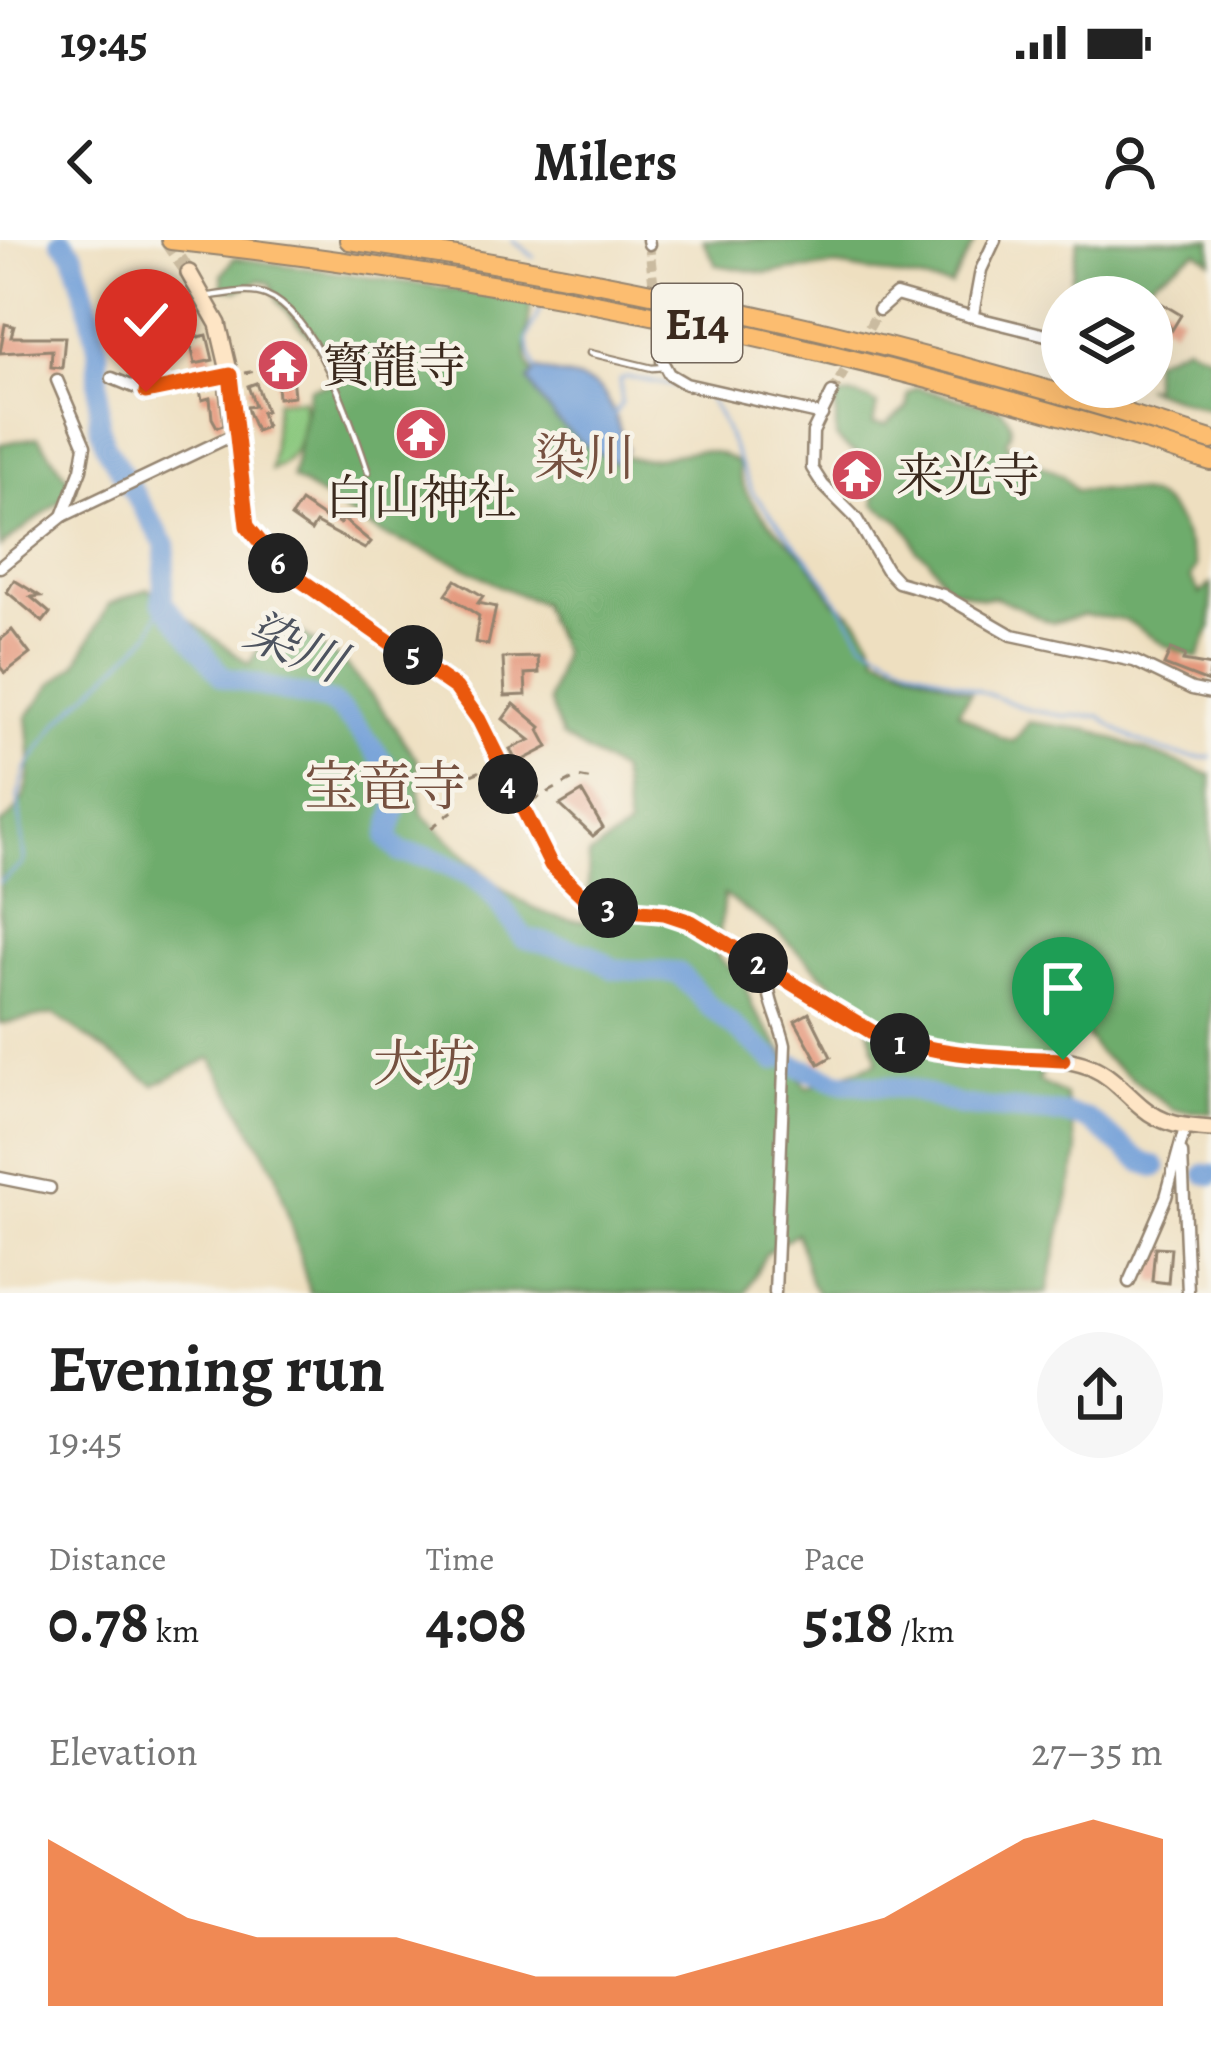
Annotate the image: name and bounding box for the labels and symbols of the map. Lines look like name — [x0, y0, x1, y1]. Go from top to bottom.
pin — [95, 269, 197, 392]
road number: E14 — [652, 284, 742, 362]
place label: 寳龍寺 — [322, 333, 466, 399]
temple icon: 寳龍寺 — [255, 337, 311, 393]
temple icon: 白山神社 — [393, 406, 449, 462]
district label: 染川 — [534, 423, 636, 493]
place label: 来光寺 — [896, 443, 1040, 509]
temple icon: 来光寺 — [829, 447, 885, 503]
place label: 白山神社 — [325, 465, 517, 531]
pin: 6 — [248, 533, 308, 593]
water label: 染川 — [234, 595, 360, 700]
pin: 5 — [383, 625, 443, 685]
district label: 宝竜寺 — [304, 750, 466, 824]
pin: 4 — [478, 754, 538, 814]
pin: 3 — [578, 878, 638, 938]
pin: 2 — [728, 933, 788, 993]
pin — [1012, 937, 1114, 1060]
pin: 1 — [870, 1013, 930, 1073]
district label: 大坊 — [373, 1029, 475, 1099]

